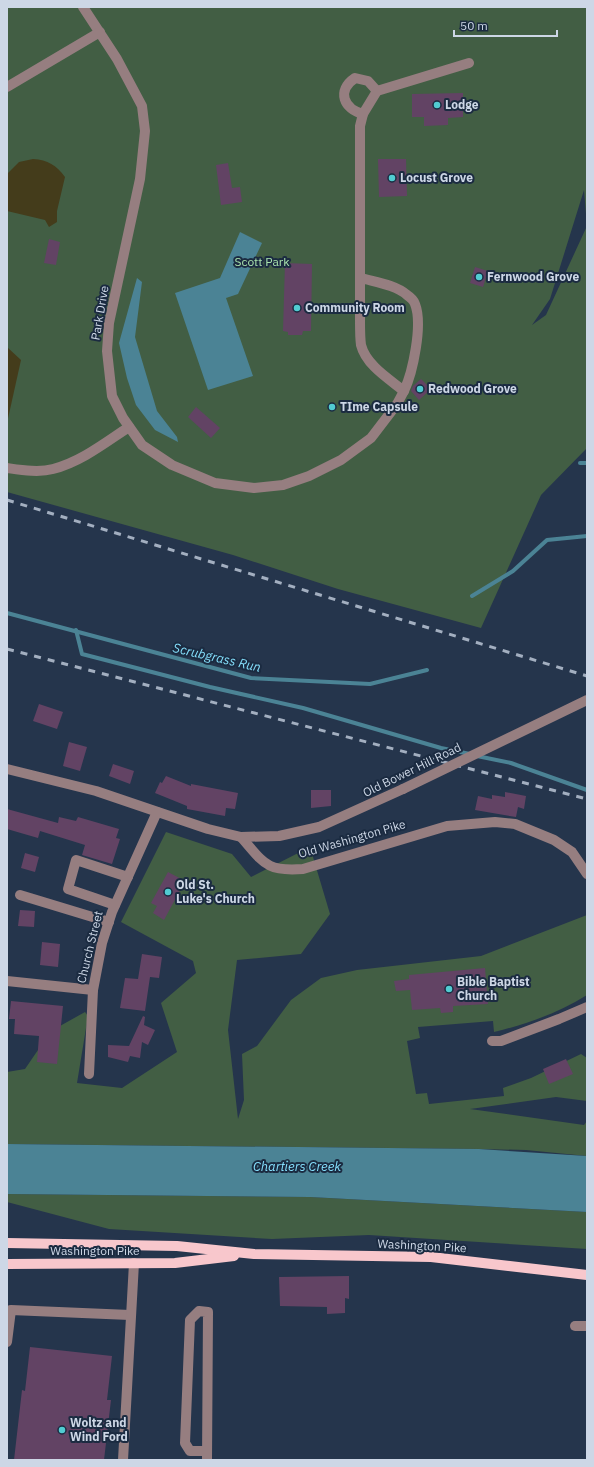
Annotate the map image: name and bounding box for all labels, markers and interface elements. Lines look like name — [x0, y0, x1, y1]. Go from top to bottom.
scale bar — [454, 12, 557, 38]
text: 50 m — [460, 18, 488, 33]
place label: Lodge — [445, 97, 479, 112]
marker: Lodge — [432, 100, 442, 110]
place label: Locust Grove — [400, 170, 473, 185]
marker: Locust Grove — [387, 173, 397, 183]
park label: Scott Park — [234, 254, 290, 269]
place label: Fernwood Grove — [487, 269, 579, 284]
marker: Fernwood Grove — [474, 272, 484, 282]
street label: Park Drive — [87, 284, 112, 341]
place label: Community Room — [305, 300, 405, 315]
marker: Community Room — [292, 303, 302, 313]
place label: Redwood Grove — [428, 381, 517, 396]
marker: Redwood Grove — [415, 384, 425, 394]
place label: TIme Capsule — [340, 399, 418, 414]
marker: TIme Capsule — [327, 402, 337, 412]
water label: Scrubgrass Run — [171, 639, 263, 676]
street label: Old Bower Hill Road — [360, 739, 463, 800]
street label: Old Washington Pike — [297, 816, 408, 861]
place label: Old St. Luke's Church — [176, 877, 255, 906]
marker: Old St. Luke's Church — [163, 887, 173, 897]
street label: Church Street — [73, 909, 106, 985]
place label: Bible Baptist Church — [457, 974, 530, 1003]
marker: Bible Baptist Church — [444, 984, 454, 994]
water label: Chartiers Creek — [253, 1158, 341, 1175]
street label: Washington Pike — [377, 1236, 467, 1255]
street label: Washington Pike — [50, 1243, 140, 1258]
place label: Woltz and Wind Ford — [70, 1415, 128, 1444]
marker: Woltz and Wind Ford — [57, 1425, 67, 1435]

